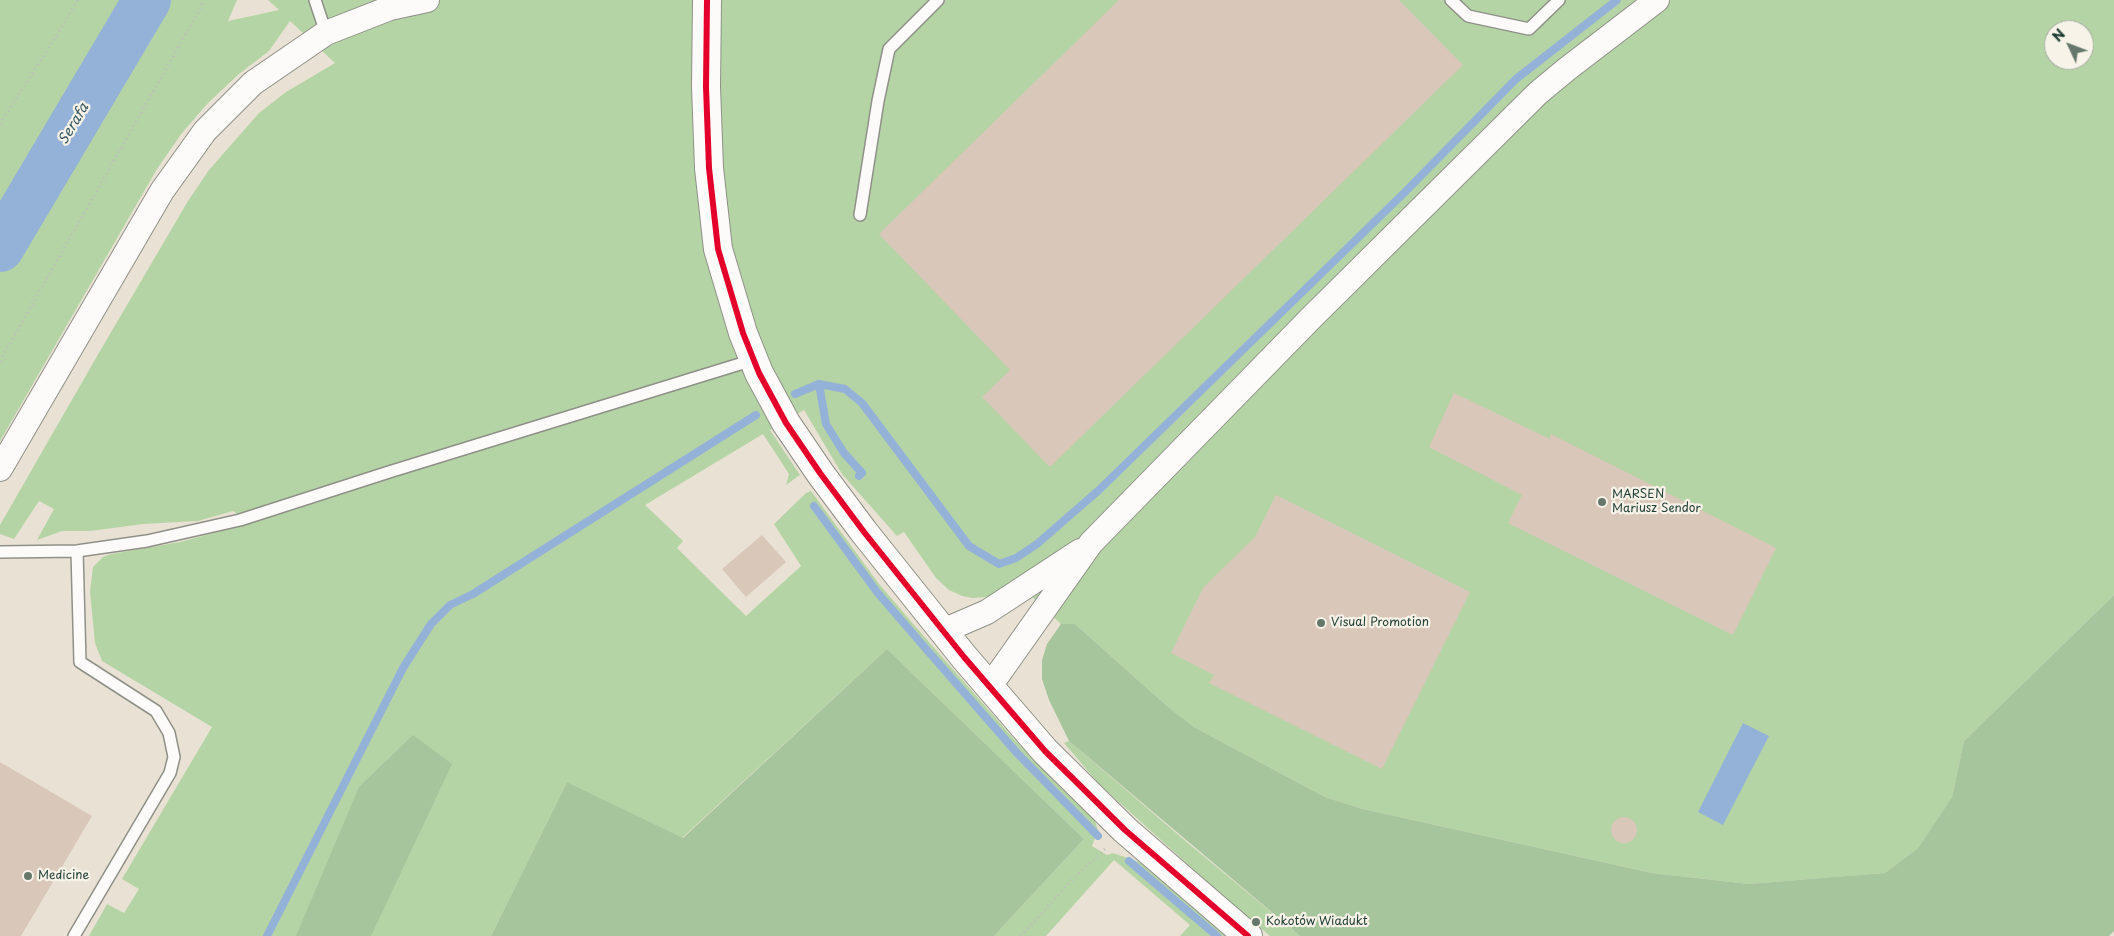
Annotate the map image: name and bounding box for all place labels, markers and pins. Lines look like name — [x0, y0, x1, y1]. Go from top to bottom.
place label: MARSEN Mariusz Sendor — [1612, 488, 1701, 516]
marker: MARSEN Mariusz Sendor — [1596, 496, 1608, 508]
place label: Visual Promotion — [1331, 616, 1429, 630]
marker: Visual Promotion — [1315, 617, 1327, 629]
place label: Medicine — [38, 869, 89, 883]
marker: Medicine — [22, 870, 34, 882]
place label: Kokotów Wiadukt — [1266, 915, 1368, 929]
marker: Kokotów Wiadukt — [1250, 916, 1262, 928]

